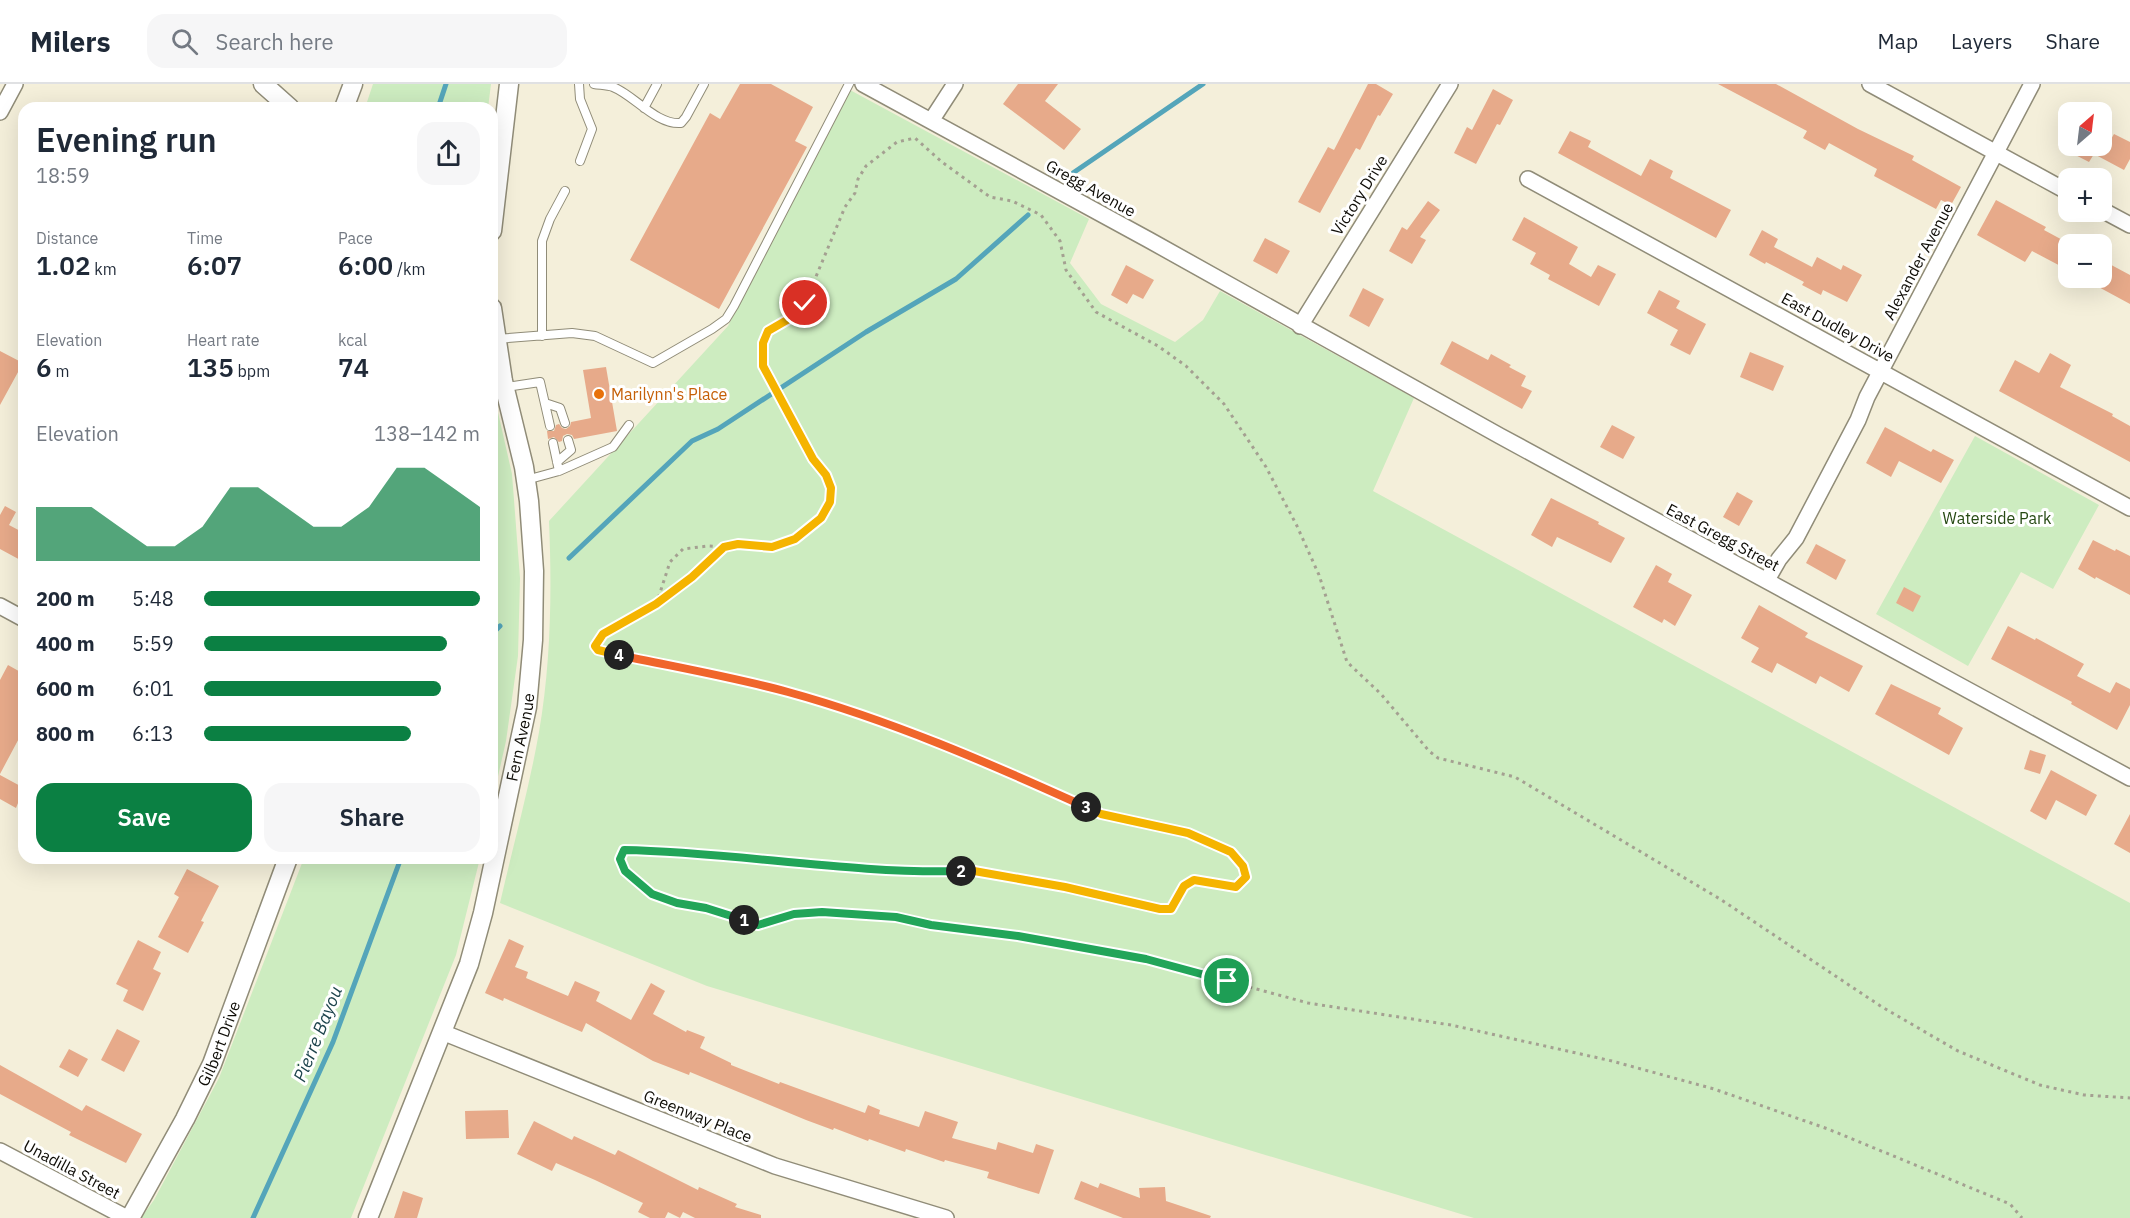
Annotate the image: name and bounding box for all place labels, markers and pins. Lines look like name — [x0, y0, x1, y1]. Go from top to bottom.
pin — [779, 277, 830, 328]
place label: Marilynn's Place — [611, 384, 728, 404]
marker: Marilynn's Place — [592, 387, 606, 401]
pin: 4 — [604, 640, 634, 670]
pin: 3 — [1071, 792, 1101, 822]
pin: 2 — [946, 856, 976, 886]
pin: 1 — [729, 905, 759, 935]
pin — [1201, 955, 1252, 1006]

